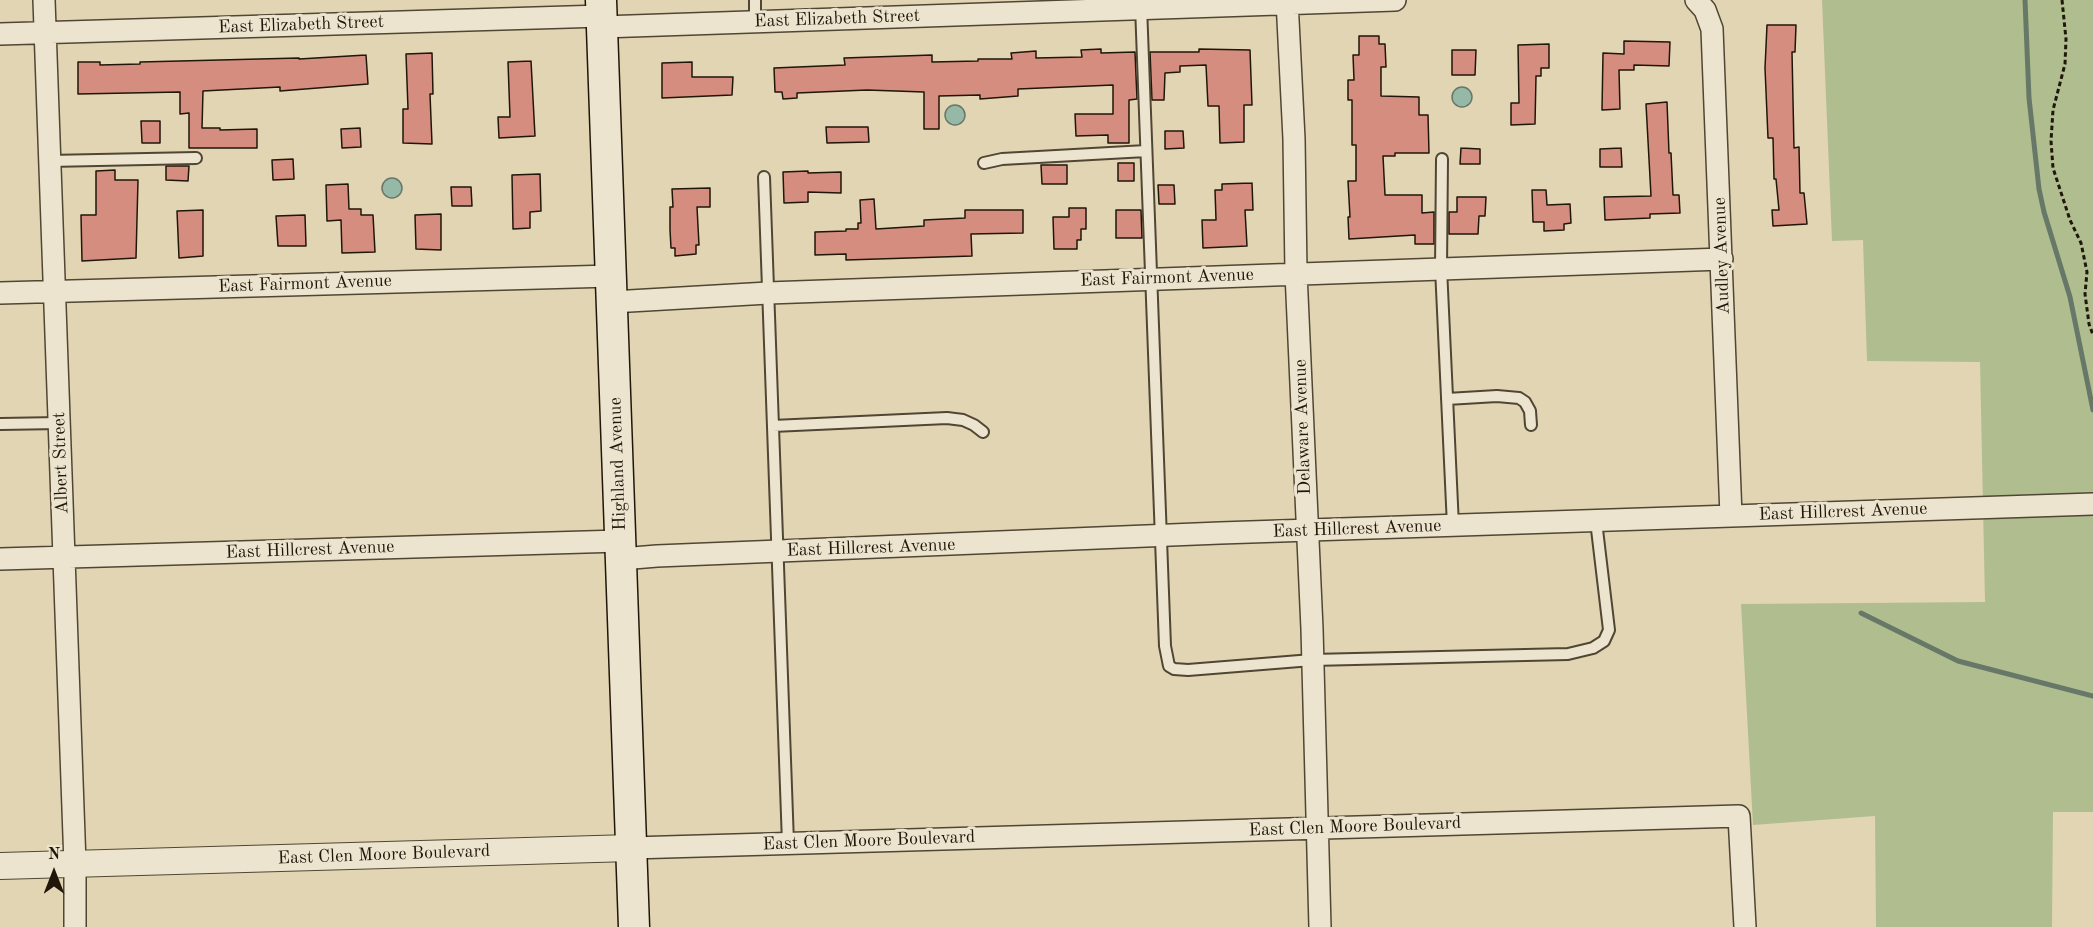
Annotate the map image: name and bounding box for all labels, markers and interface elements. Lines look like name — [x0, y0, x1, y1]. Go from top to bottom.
street label: East Elizabeth Street — [754, 5, 920, 33]
street label: East Elizabeth Street — [218, 11, 384, 39]
street label: Audley Avenue — [1709, 197, 1735, 315]
street label: East Fairmont Avenue — [1080, 264, 1254, 292]
street label: East Fairmont Avenue — [218, 270, 392, 298]
street label: Delaware Avenue — [1290, 359, 1316, 495]
street label: Highland Avenue — [605, 397, 631, 531]
street label: Albert Street — [48, 411, 74, 515]
street label: East Hillcrest Avenue — [1758, 498, 1928, 526]
street label: East Hillcrest Avenue — [1272, 515, 1442, 543]
street label: East Hillcrest Avenue — [786, 534, 956, 562]
street label: East Hillcrest Avenue — [225, 536, 395, 564]
street label: East Clen Moore Boulevard — [1248, 812, 1462, 842]
street label: East Clen Moore Boulevard — [762, 826, 976, 856]
street label: East Clen Moore Boulevard — [277, 840, 491, 870]
north arrow — [24, 843, 84, 903]
text: N — [48, 847, 60, 863]

